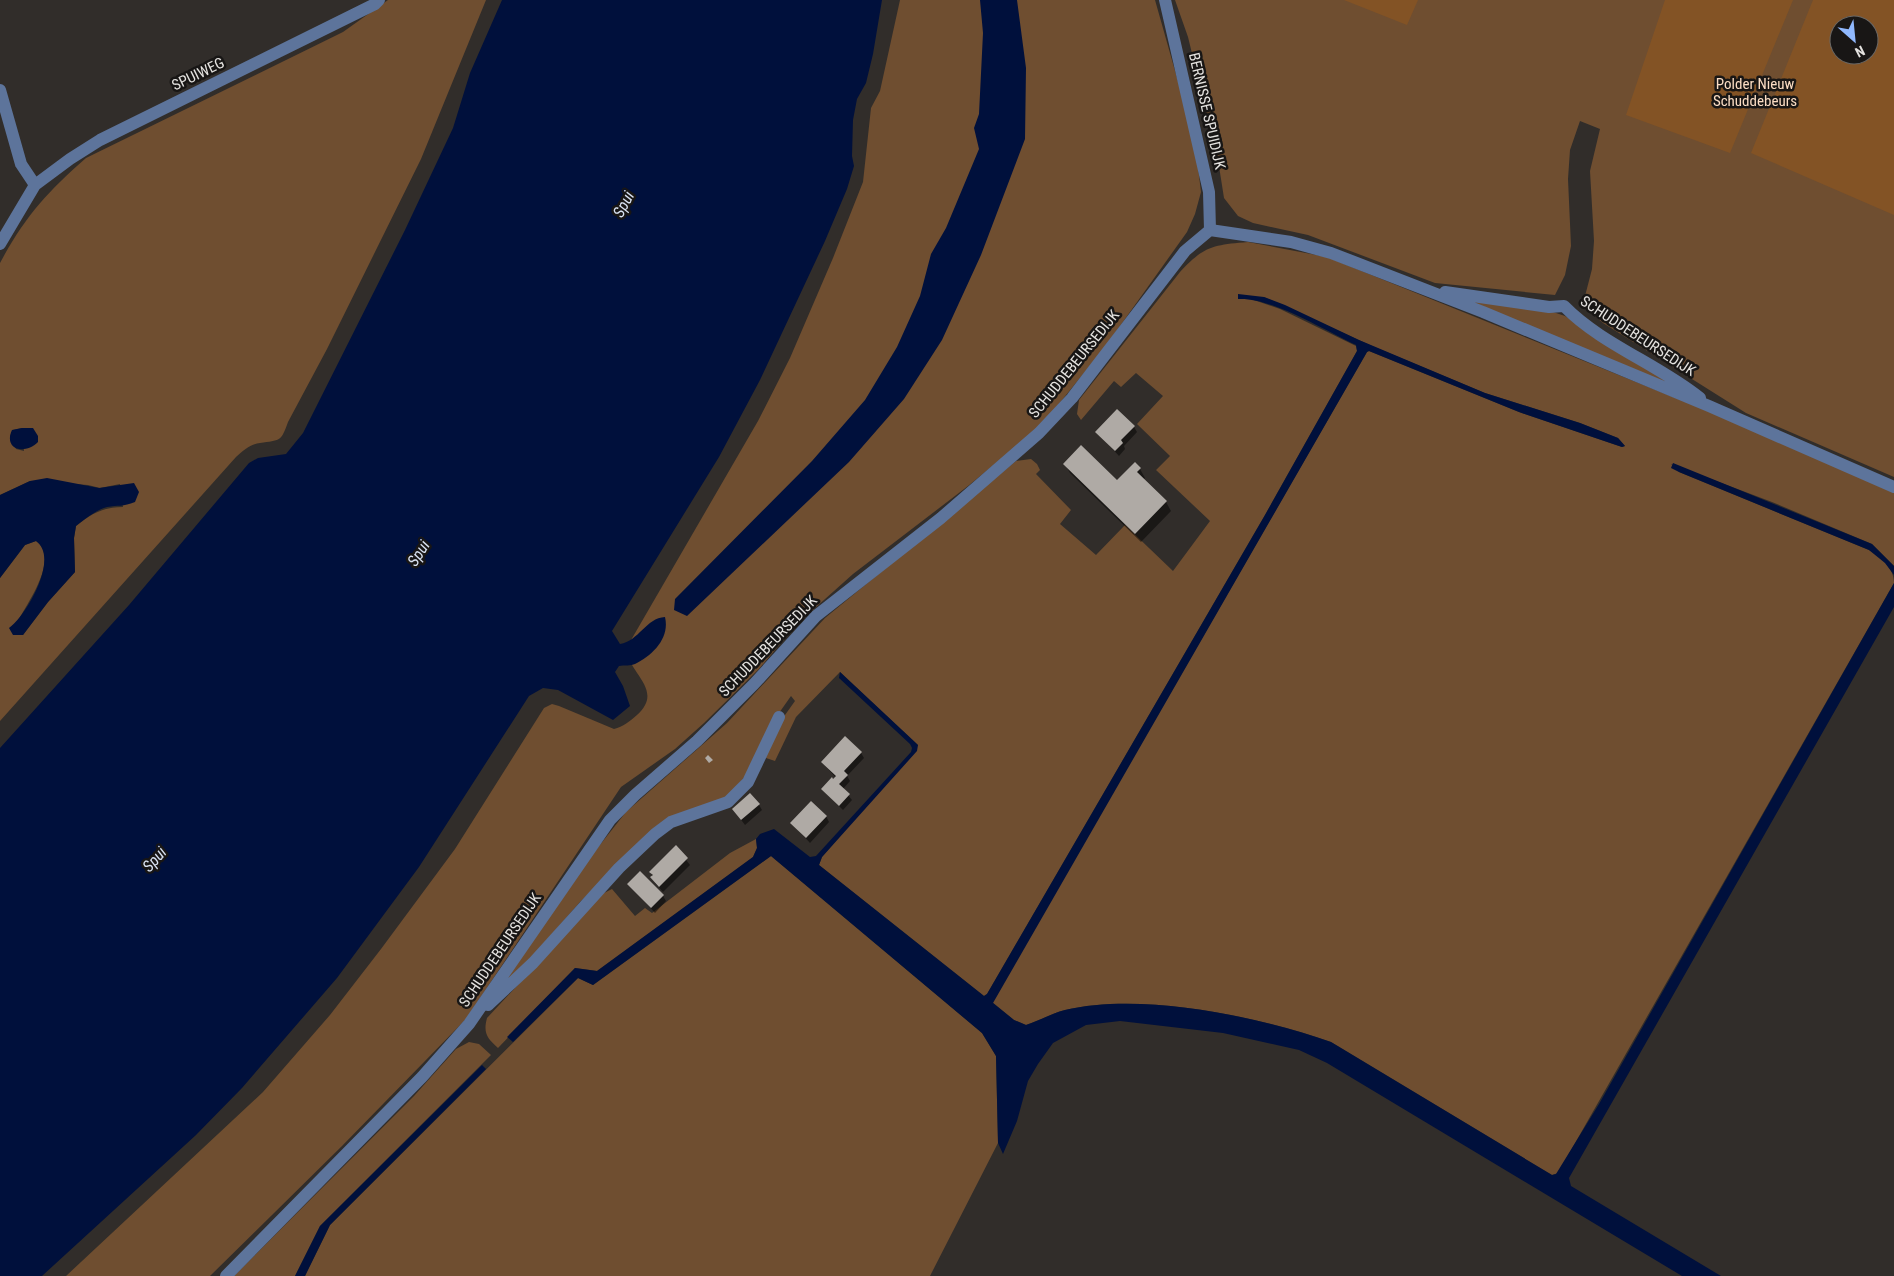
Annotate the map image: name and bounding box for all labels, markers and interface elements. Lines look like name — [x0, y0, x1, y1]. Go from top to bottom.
north arrow — [1829, 15, 1879, 65]
text: N — [1852, 43, 1867, 61]
street label: BERNISSE SPUIDIJK — [1185, 51, 1229, 172]
street label: SPUIWEG — [169, 54, 227, 94]
park label: Polder Nieuw Schuddebeurs — [1713, 75, 1797, 110]
water label: Spui — [609, 188, 638, 221]
street label: SCHUDDEBEURSEDIJK — [1577, 292, 1700, 380]
street label: SCHUDDEBEURSEDIJK — [1025, 306, 1124, 422]
water label: Spui — [403, 537, 434, 570]
street label: SCHUDDEBEURSEDIJK — [715, 591, 821, 700]
water label: Spui — [138, 843, 171, 876]
street label: SCHUDDEBEURSEDIJK — [455, 889, 545, 1010]

